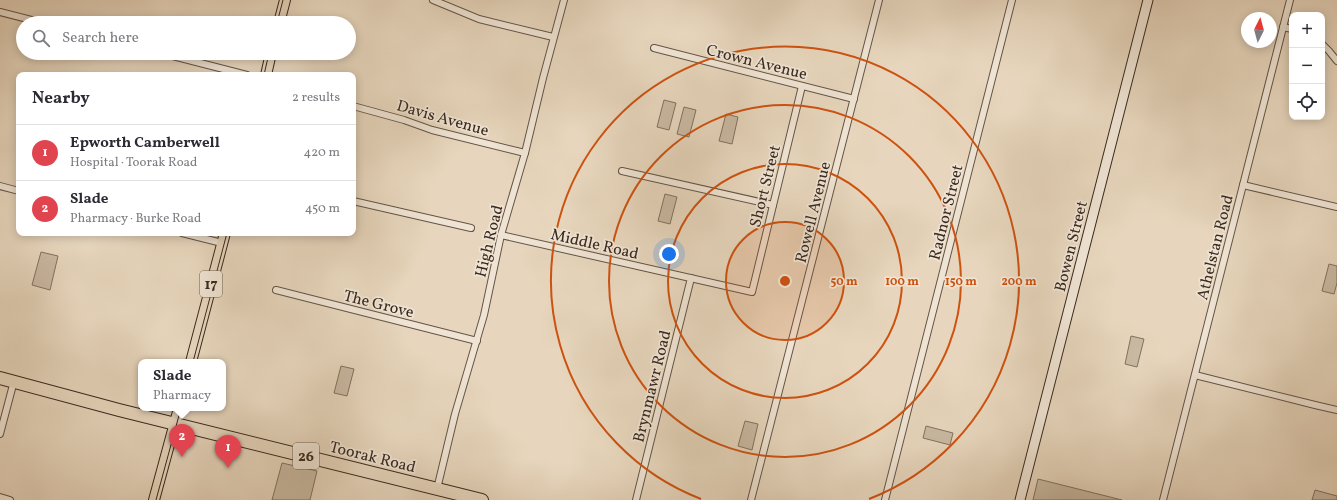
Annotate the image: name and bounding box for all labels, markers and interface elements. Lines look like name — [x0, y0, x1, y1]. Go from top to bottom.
north arrow — [1241, 12, 1277, 48]
map controls — [1289, 12, 1325, 120]
button: + — [1289, 12, 1325, 48]
search box — [16, 16, 356, 60]
icon: search — [30, 27, 52, 49]
text: Search here — [62, 28, 139, 49]
street label: Crown Avenue — [704, 40, 809, 86]
button: − — [1289, 48, 1325, 84]
button: locate — [1289, 84, 1325, 120]
text: Nearby — [32, 87, 90, 110]
text: 2 results — [292, 89, 340, 107]
street label: Davis Avenue — [394, 95, 491, 143]
text: Epworth Camberwell — [70, 133, 220, 154]
street label: Short Street — [745, 143, 787, 230]
text: 1 — [42, 144, 48, 162]
text: 420 m — [303, 144, 340, 162]
text: Hospital · Toorak Road — [70, 154, 197, 172]
street label: Rowell Avenue — [791, 159, 837, 266]
street label: Radnor Street — [924, 162, 970, 263]
text: Slade — [70, 189, 108, 210]
street label: Athelstan Road — [1192, 192, 1240, 302]
street label: Bowen Street — [1050, 198, 1094, 294]
text: 2 — [42, 200, 48, 218]
text: 450 m — [305, 200, 340, 218]
street label: High Road — [470, 203, 510, 280]
text: Pharmacy · Burke Road — [70, 210, 201, 228]
street label: Middle Road — [548, 224, 641, 266]
your location — [659, 244, 679, 264]
road number: 17 — [200, 271, 222, 297]
centre of rings — [778, 274, 792, 288]
text: 50 m — [830, 274, 858, 290]
text: 100 m — [885, 274, 919, 290]
text: 150 m — [945, 274, 977, 290]
text: 200 m — [1001, 274, 1037, 290]
street label: The Grove — [341, 286, 416, 324]
street label: Brynmawr Road — [628, 328, 678, 445]
popup — [138, 359, 226, 411]
text: Slade — [153, 366, 191, 387]
text: Pharmacy — [153, 387, 211, 405]
pin: 2 — [169, 424, 195, 457]
pin: 1 — [215, 435, 241, 468]
street label: Toorak Road — [327, 437, 418, 479]
road number: 26 — [293, 443, 319, 469]

